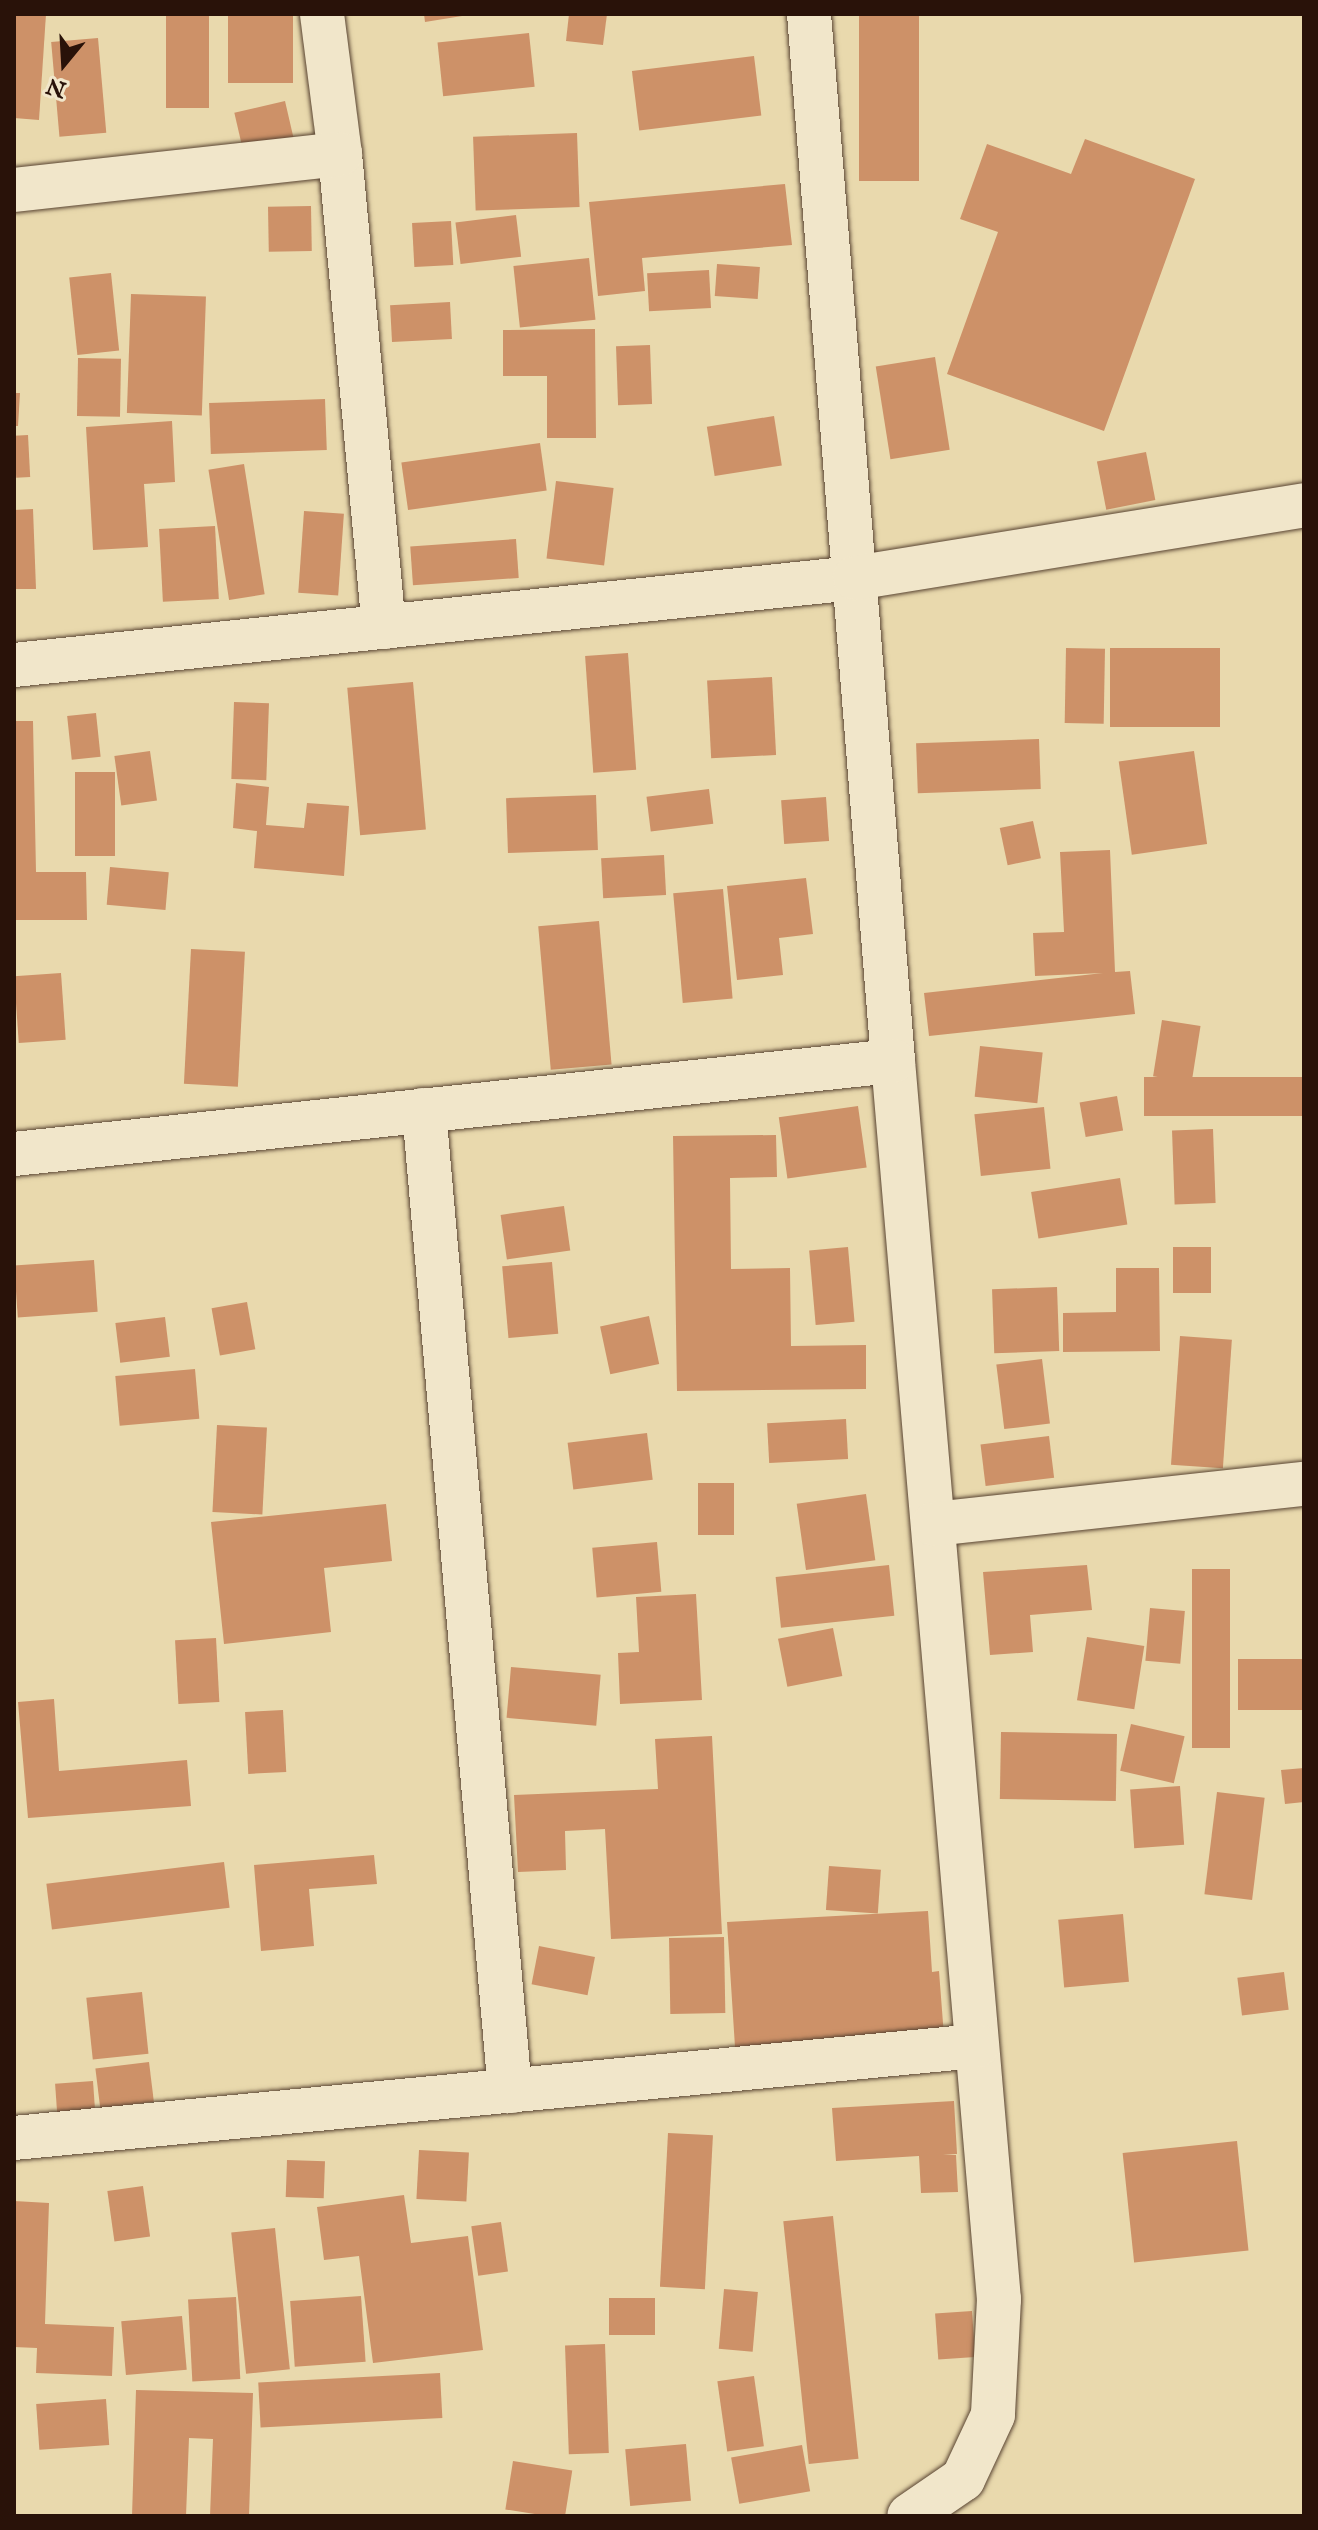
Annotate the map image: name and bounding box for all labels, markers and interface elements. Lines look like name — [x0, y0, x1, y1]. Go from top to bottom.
north arrow — [24, 24, 104, 104]
text: N — [43, 71, 70, 103]

